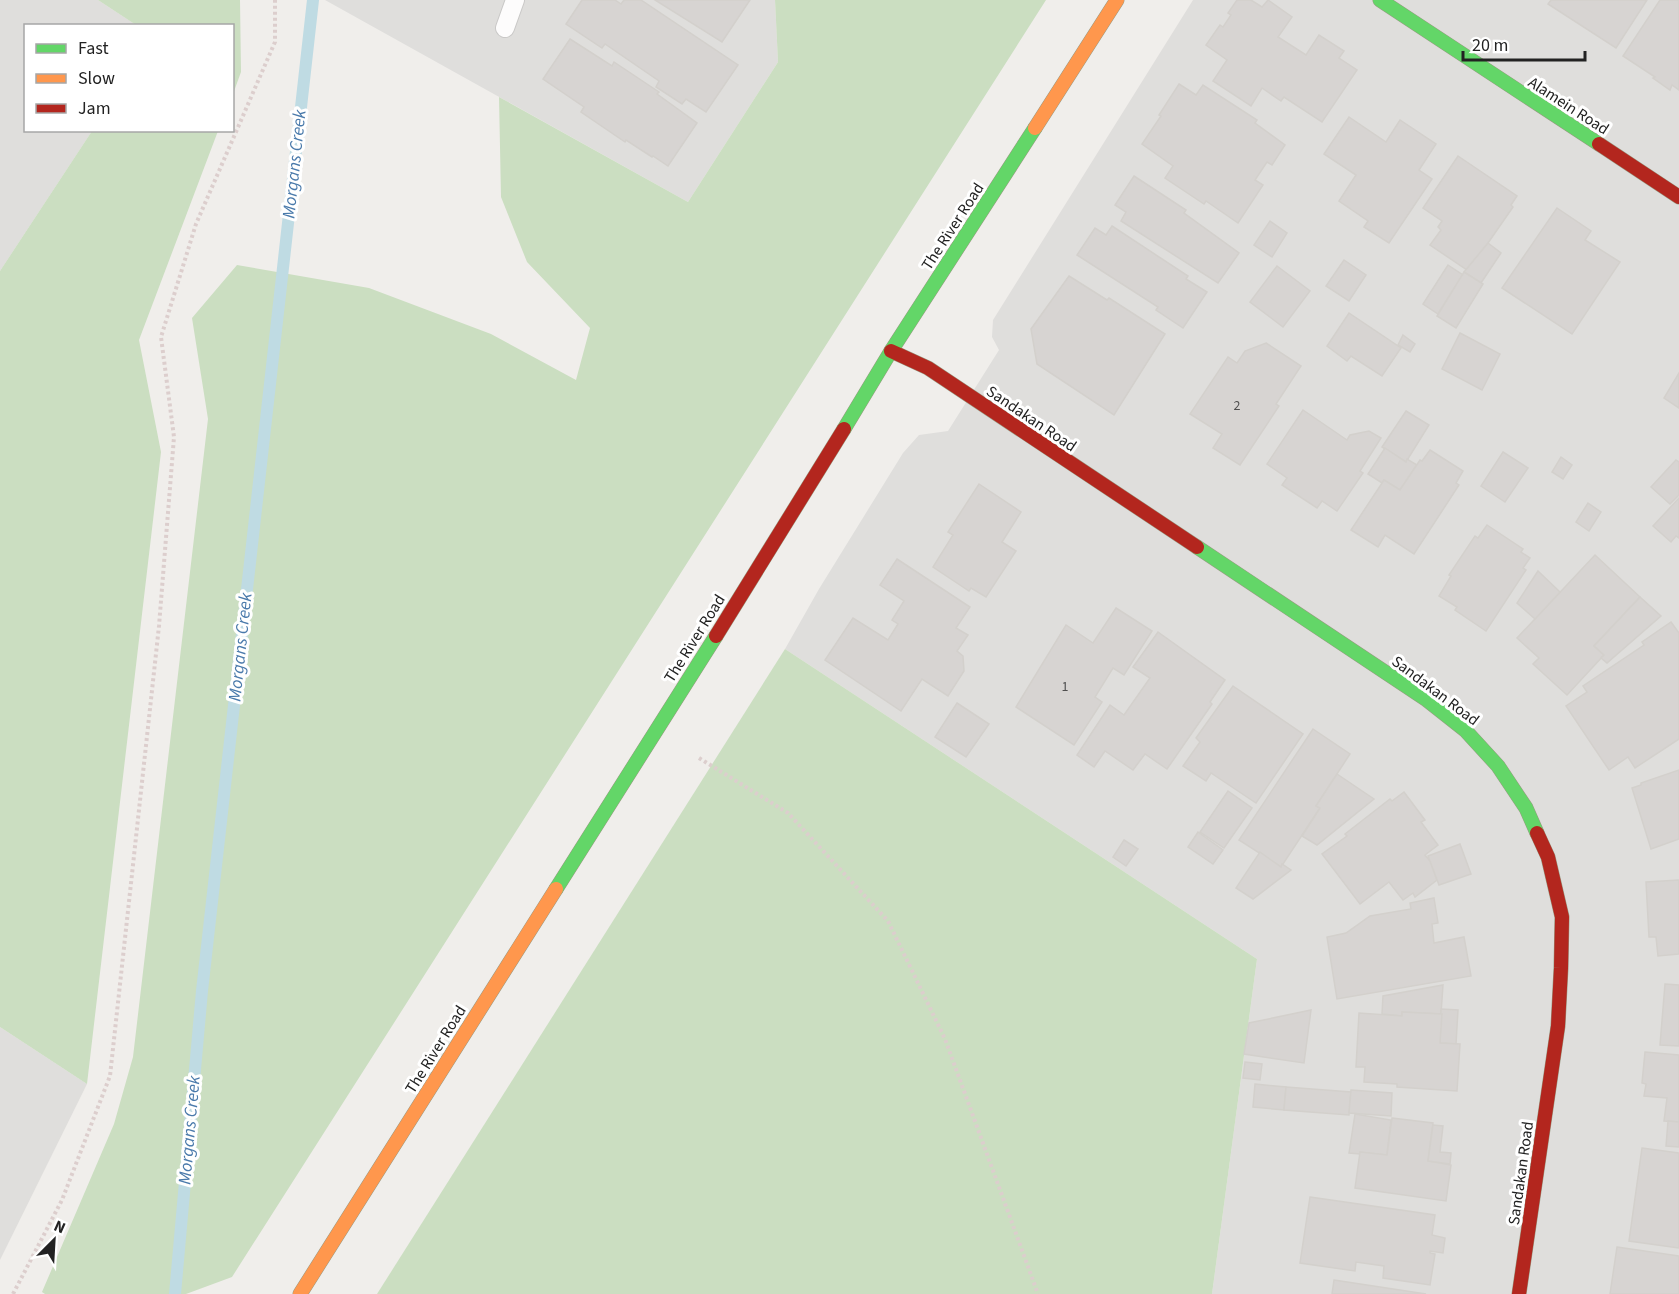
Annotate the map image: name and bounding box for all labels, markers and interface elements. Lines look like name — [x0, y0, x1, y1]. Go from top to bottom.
legend — [24, 24, 234, 132]
scale bar — [1463, 24, 1584, 62]
text: 20 m — [1472, 33, 1508, 58]
text: Fast — [78, 36, 109, 61]
text: Slow — [78, 66, 115, 91]
street label: Alamein Road — [1524, 71, 1613, 140]
text: Jam — [78, 96, 111, 121]
water label: Morgans Creek — [276, 108, 313, 220]
street label: The River Road — [916, 179, 989, 274]
street label: Sandakan Road — [982, 381, 1081, 457]
house number: 2 — [1234, 396, 1241, 416]
street label: The River Road — [659, 590, 731, 687]
water label: Morgans Creek — [222, 591, 259, 703]
street label: Sandakan Road — [1387, 651, 1484, 731]
house number: 1 — [1062, 677, 1069, 697]
street label: The River Road — [400, 1001, 472, 1098]
water label: Morgans Creek — [172, 1074, 207, 1185]
street label: Sandakan Road — [1503, 1120, 1539, 1226]
north arrow — [24, 1210, 84, 1270]
text: N — [50, 1215, 69, 1239]

